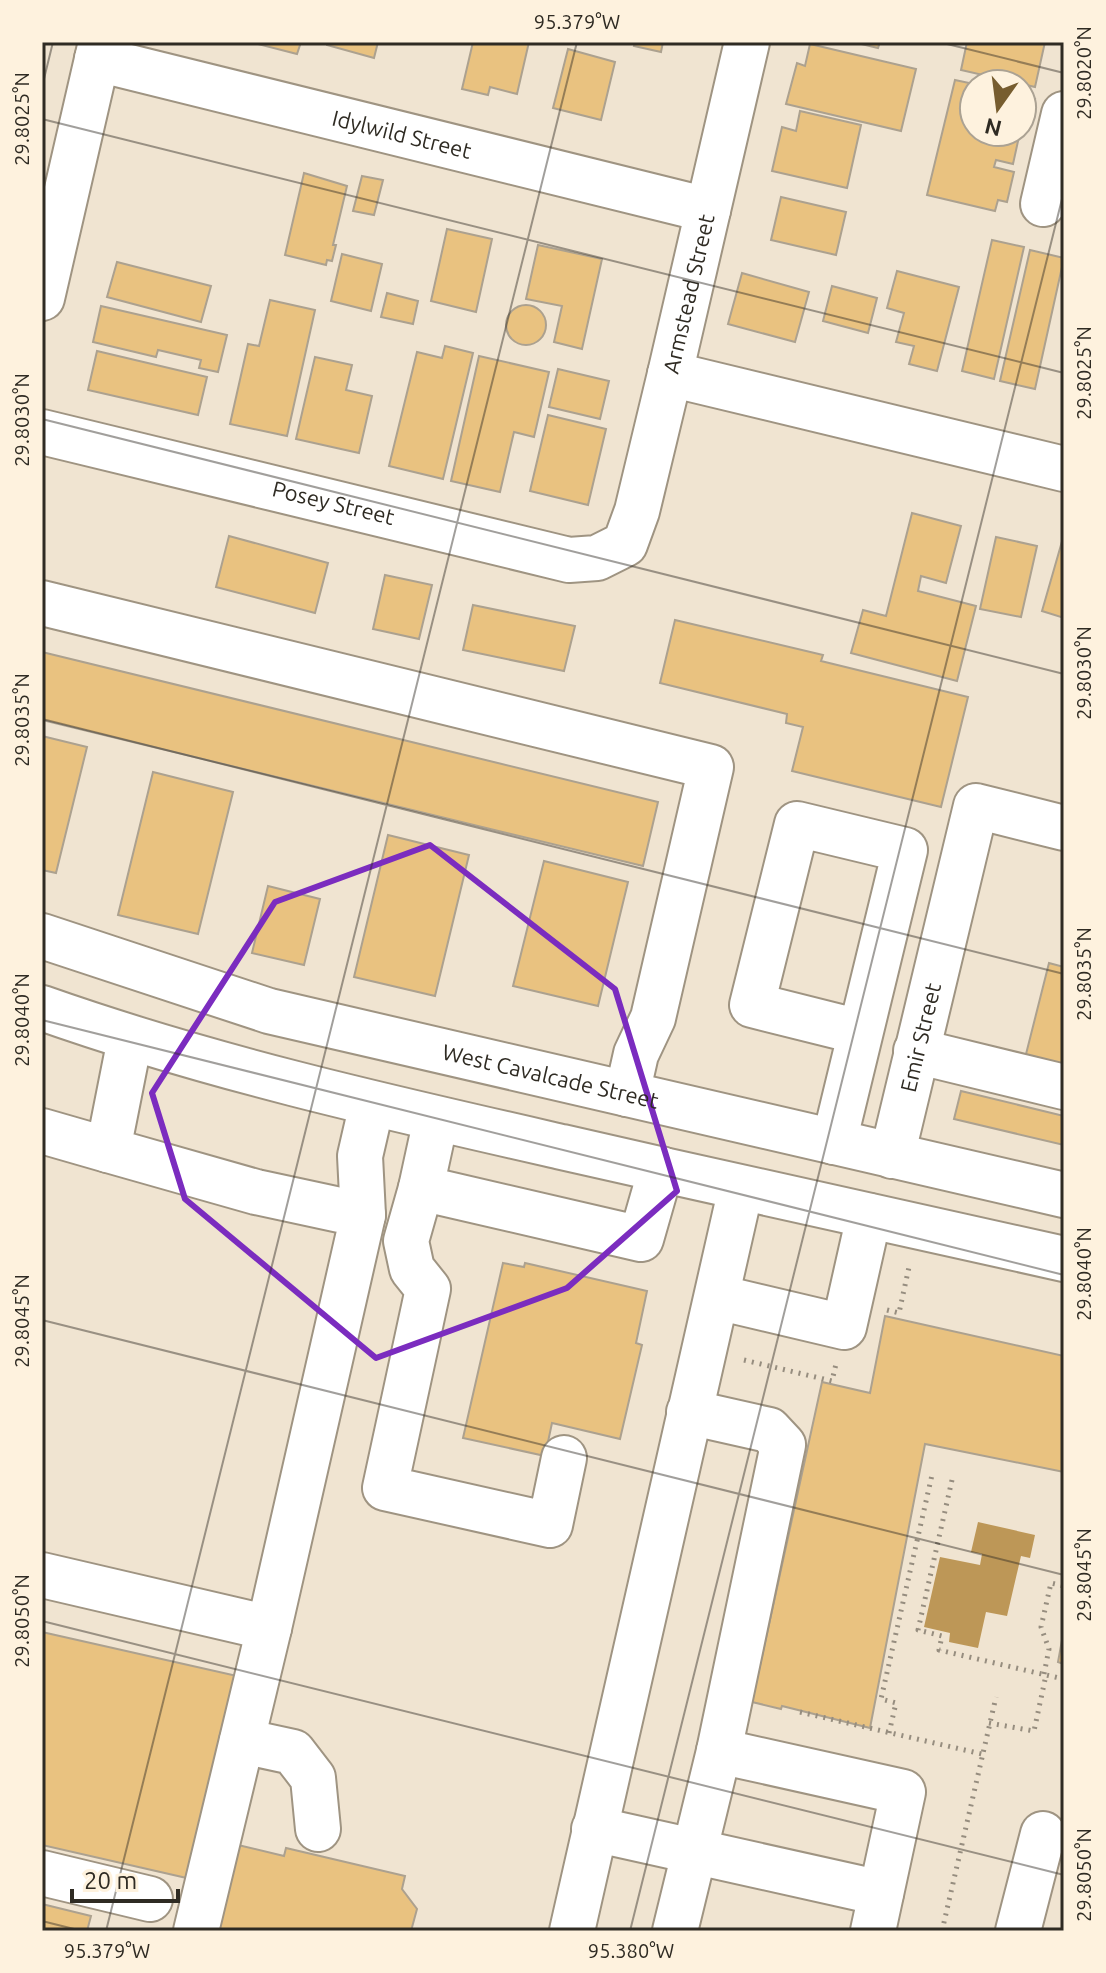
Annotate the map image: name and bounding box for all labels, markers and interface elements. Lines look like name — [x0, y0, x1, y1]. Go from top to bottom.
text: 95.379°W — [534, 10, 620, 33]
text: 29.8020°N — [1072, 26, 1095, 120]
north arrow — [958, 68, 1038, 148]
text: 29.8025°N — [10, 72, 33, 166]
street label: Idylwild Street — [330, 105, 474, 163]
text: N — [982, 114, 1004, 142]
street label: Armstead Street — [658, 211, 719, 376]
text: 29.8025°N — [1072, 326, 1095, 420]
text: 29.8030°N — [10, 373, 33, 467]
street label: Posey Street — [270, 475, 397, 529]
text: 29.8030°N — [1072, 626, 1095, 720]
text: 29.8035°N — [10, 673, 33, 767]
text: 29.8035°N — [1072, 927, 1095, 1021]
text: 29.8040°N — [10, 973, 33, 1067]
street label: Emir Street — [895, 980, 945, 1094]
street label: West Cavalcade Street — [440, 1039, 661, 1113]
text: 29.8040°N — [1072, 1227, 1095, 1321]
text: 29.8045°N — [10, 1274, 33, 1368]
text: 29.8045°N — [1072, 1528, 1095, 1622]
text: 29.8050°N — [10, 1574, 33, 1668]
text: 29.8050°N — [1072, 1828, 1095, 1922]
scale bar — [72, 1853, 178, 1903]
text: 20 m — [84, 1867, 137, 1894]
text: 95.379°W — [64, 1939, 150, 1962]
text: 95.380°W — [588, 1939, 674, 1962]

